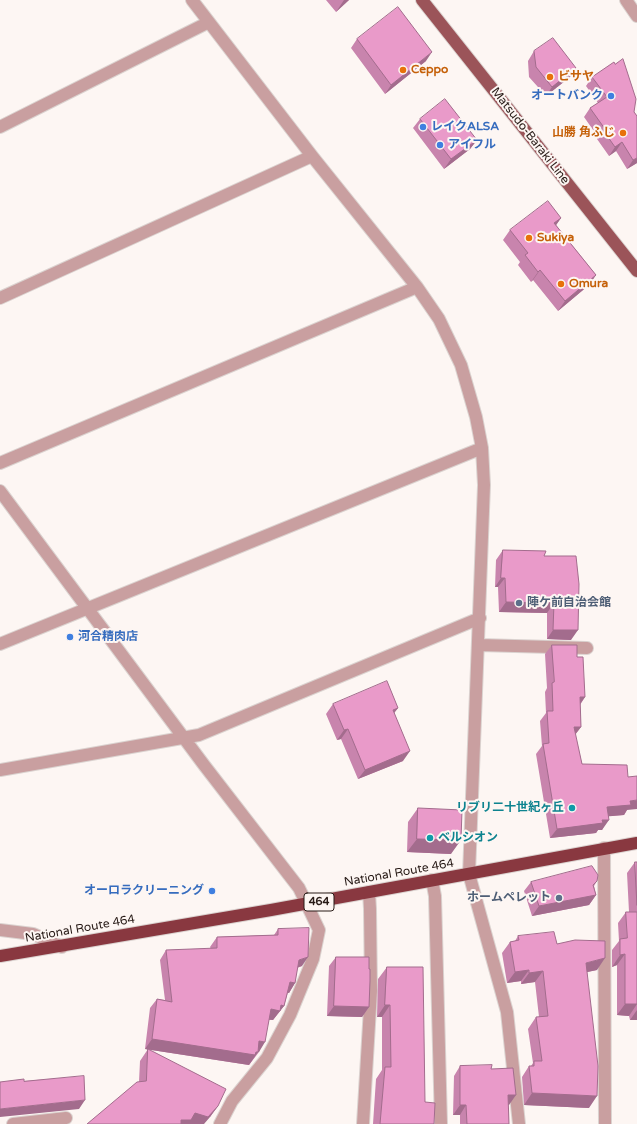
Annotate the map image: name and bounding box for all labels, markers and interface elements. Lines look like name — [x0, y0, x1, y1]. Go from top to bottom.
place label: Ceppo — [411, 63, 448, 77]
marker: Ceppo — [398, 65, 408, 75]
place label: ビサヤ — [558, 70, 594, 84]
marker: ビサヤ — [545, 72, 555, 82]
street label: Matsudo-Baraki Line — [488, 85, 572, 187]
place label: オートバンク — [531, 89, 603, 103]
marker: オートバンク — [606, 91, 616, 101]
place label: レイクALSA — [431, 120, 499, 134]
marker: レイクALSA — [418, 122, 428, 132]
place label: 山勝 角ふじ — [552, 126, 615, 140]
marker: 山勝 角ふじ — [618, 128, 628, 138]
place label: アイフル — [448, 138, 496, 152]
marker: アイフル — [435, 140, 445, 150]
place label: Sukiya — [537, 231, 574, 245]
marker: Sukiya — [524, 233, 534, 243]
place label: Omura — [569, 277, 608, 291]
marker: Omura — [556, 279, 566, 289]
place label: 陣ケ前自治会館 — [527, 596, 611, 610]
marker: 陣ケ前自治会館 — [514, 598, 524, 608]
place label: 河合精肉店 — [78, 630, 138, 644]
marker: 河合精肉店 — [65, 632, 75, 642]
place label: リブリ二十世紀ヶ丘 — [456, 801, 564, 815]
marker: リブリ二十世紀ヶ丘 — [567, 803, 577, 813]
place label: ベルシオン — [438, 831, 498, 845]
marker: ベルシオン — [425, 833, 435, 843]
street label: National Route 464 — [343, 856, 455, 890]
place label: オーロラクリーニング — [84, 884, 204, 898]
marker: オーロラクリーニング — [207, 886, 217, 896]
place label: ホームペレット — [467, 891, 551, 905]
road number: 464 — [304, 893, 334, 911]
marker: ホームペレット — [554, 893, 564, 903]
street label: National Route 464 — [24, 912, 136, 946]

